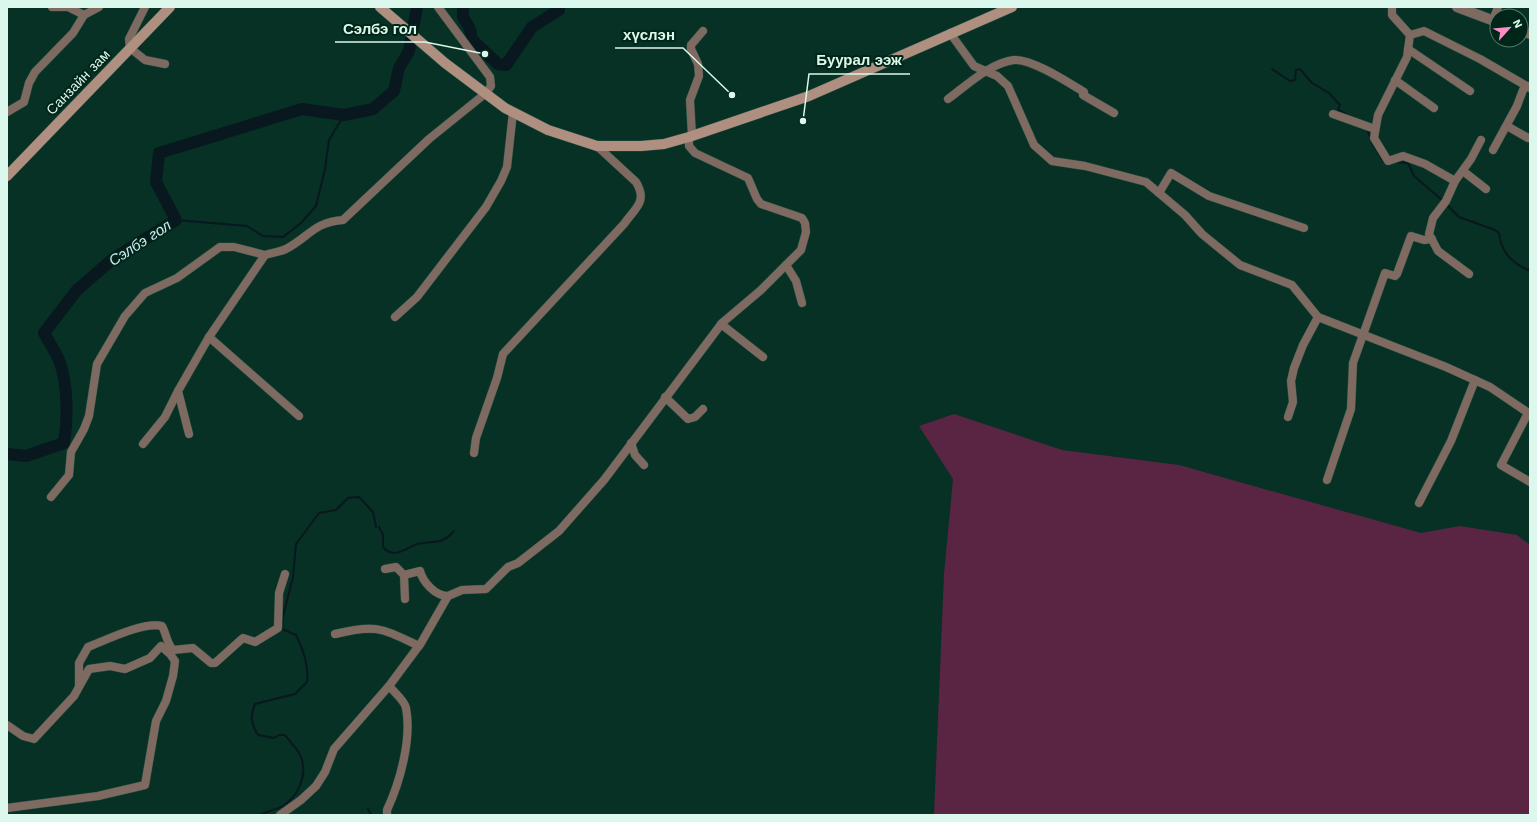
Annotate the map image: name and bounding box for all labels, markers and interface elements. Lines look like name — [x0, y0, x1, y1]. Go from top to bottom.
north arrow — [1489, 8, 1529, 48]
callout: Сэлбэ гол — [335, 15, 425, 42]
text: N — [1510, 17, 1525, 30]
text: Сэлбэ гол — [343, 20, 417, 38]
callout: хүслэн — [615, 21, 683, 48]
text: хүслэн — [623, 26, 675, 44]
street label: Санзайн зам — [43, 46, 113, 118]
callout: Буурал ээж — [809, 47, 910, 74]
text: Буурал ээж — [816, 51, 902, 69]
water label: Сэлбэ гол — [105, 216, 175, 270]

